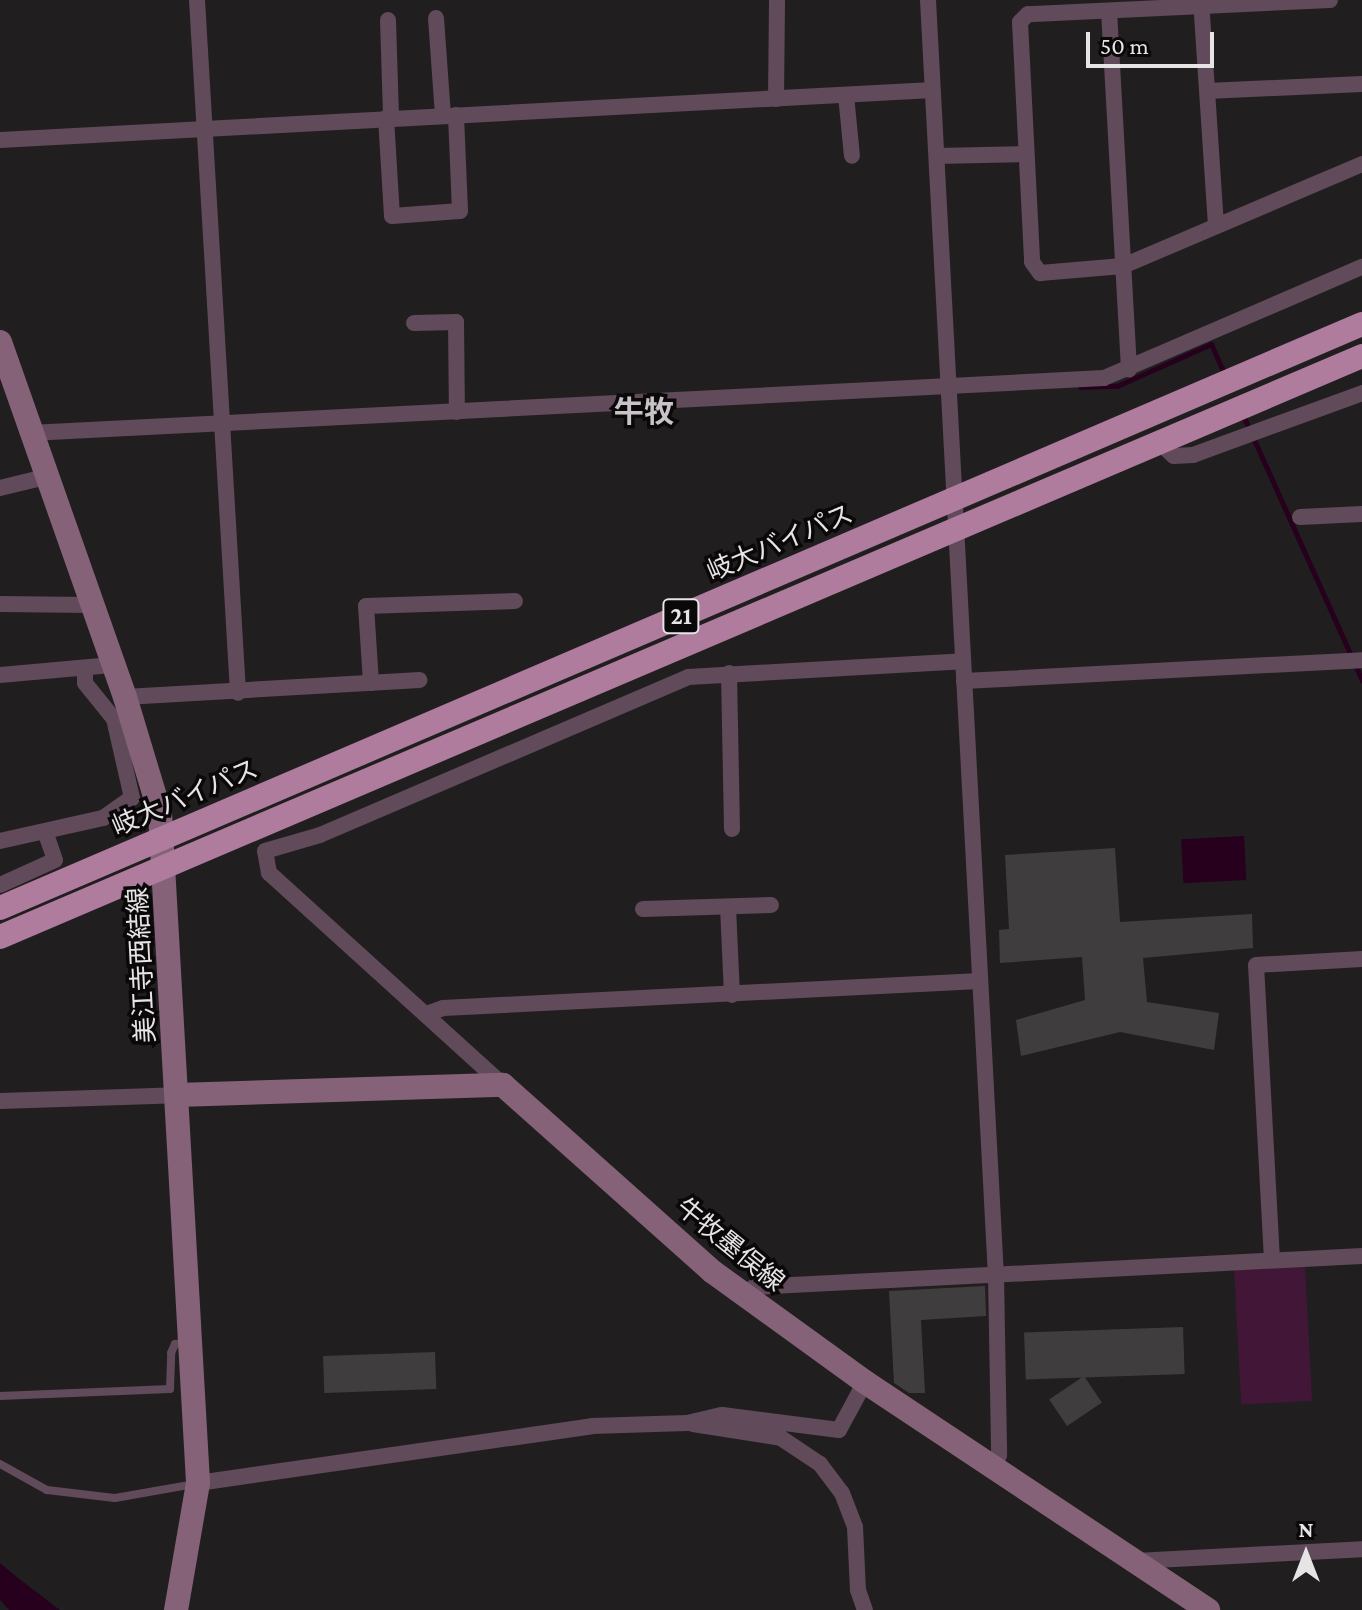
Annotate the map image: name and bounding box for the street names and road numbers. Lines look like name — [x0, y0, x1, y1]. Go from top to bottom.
street label: 岐大バイパス — [702, 498, 858, 588]
road number: 21 — [661, 596, 701, 636]
street label: 岐大バイパス — [107, 753, 263, 843]
street label: 美江寺西結線 — [122, 886, 162, 1044]
street label: 牛牧墨俣線 — [670, 1192, 790, 1298]

